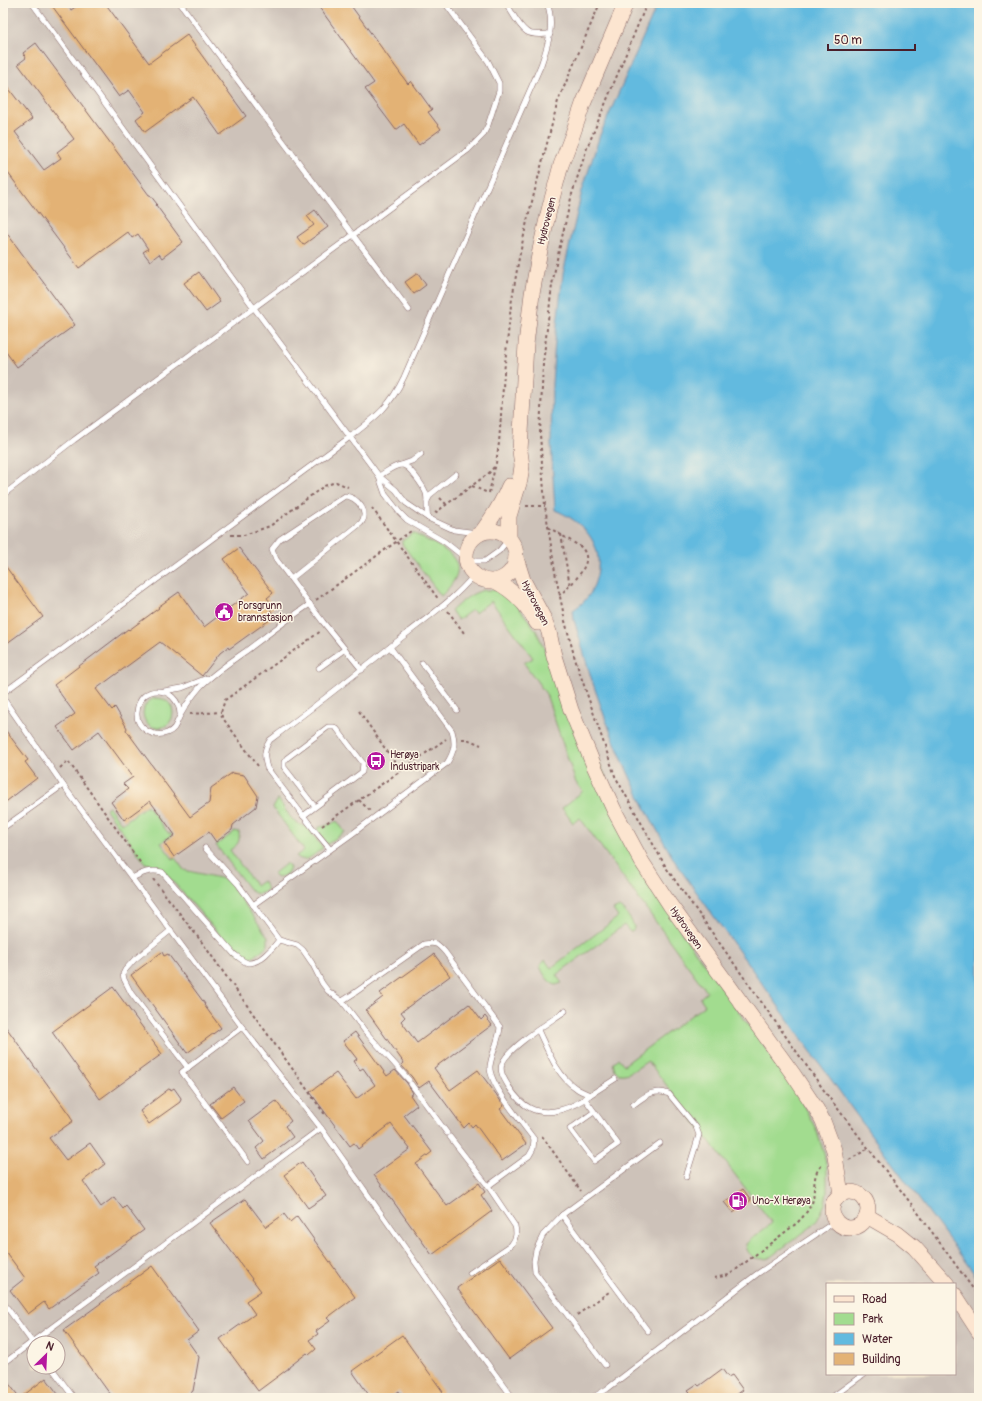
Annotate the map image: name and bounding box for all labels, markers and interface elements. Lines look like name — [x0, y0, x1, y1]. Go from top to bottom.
scale bar — [828, 26, 915, 52]
text: 50 m — [834, 33, 862, 48]
street label: Hydrovegen — [535, 195, 559, 246]
street label: Hydrovegen — [519, 578, 552, 628]
place label: Porsgrunn brannstasjon — [238, 600, 293, 624]
public building icon: Porsgrunn brannstasjon — [213, 601, 235, 623]
place label: Herøya Industripark — [390, 749, 440, 773]
bus stop icon: Herøya Industripark — [365, 750, 387, 772]
street label: Hydrovegen — [667, 904, 705, 952]
fuel station icon: Uno-X Herøya — [727, 1190, 749, 1212]
place label: Uno-X Herøya — [752, 1195, 811, 1207]
legend — [826, 1283, 956, 1375]
text: Road — [862, 1292, 887, 1307]
text: Park — [862, 1312, 883, 1327]
text: Water — [862, 1332, 893, 1347]
north arrow — [26, 1335, 66, 1375]
text: N — [44, 1339, 56, 1354]
text: Building — [862, 1352, 901, 1367]

